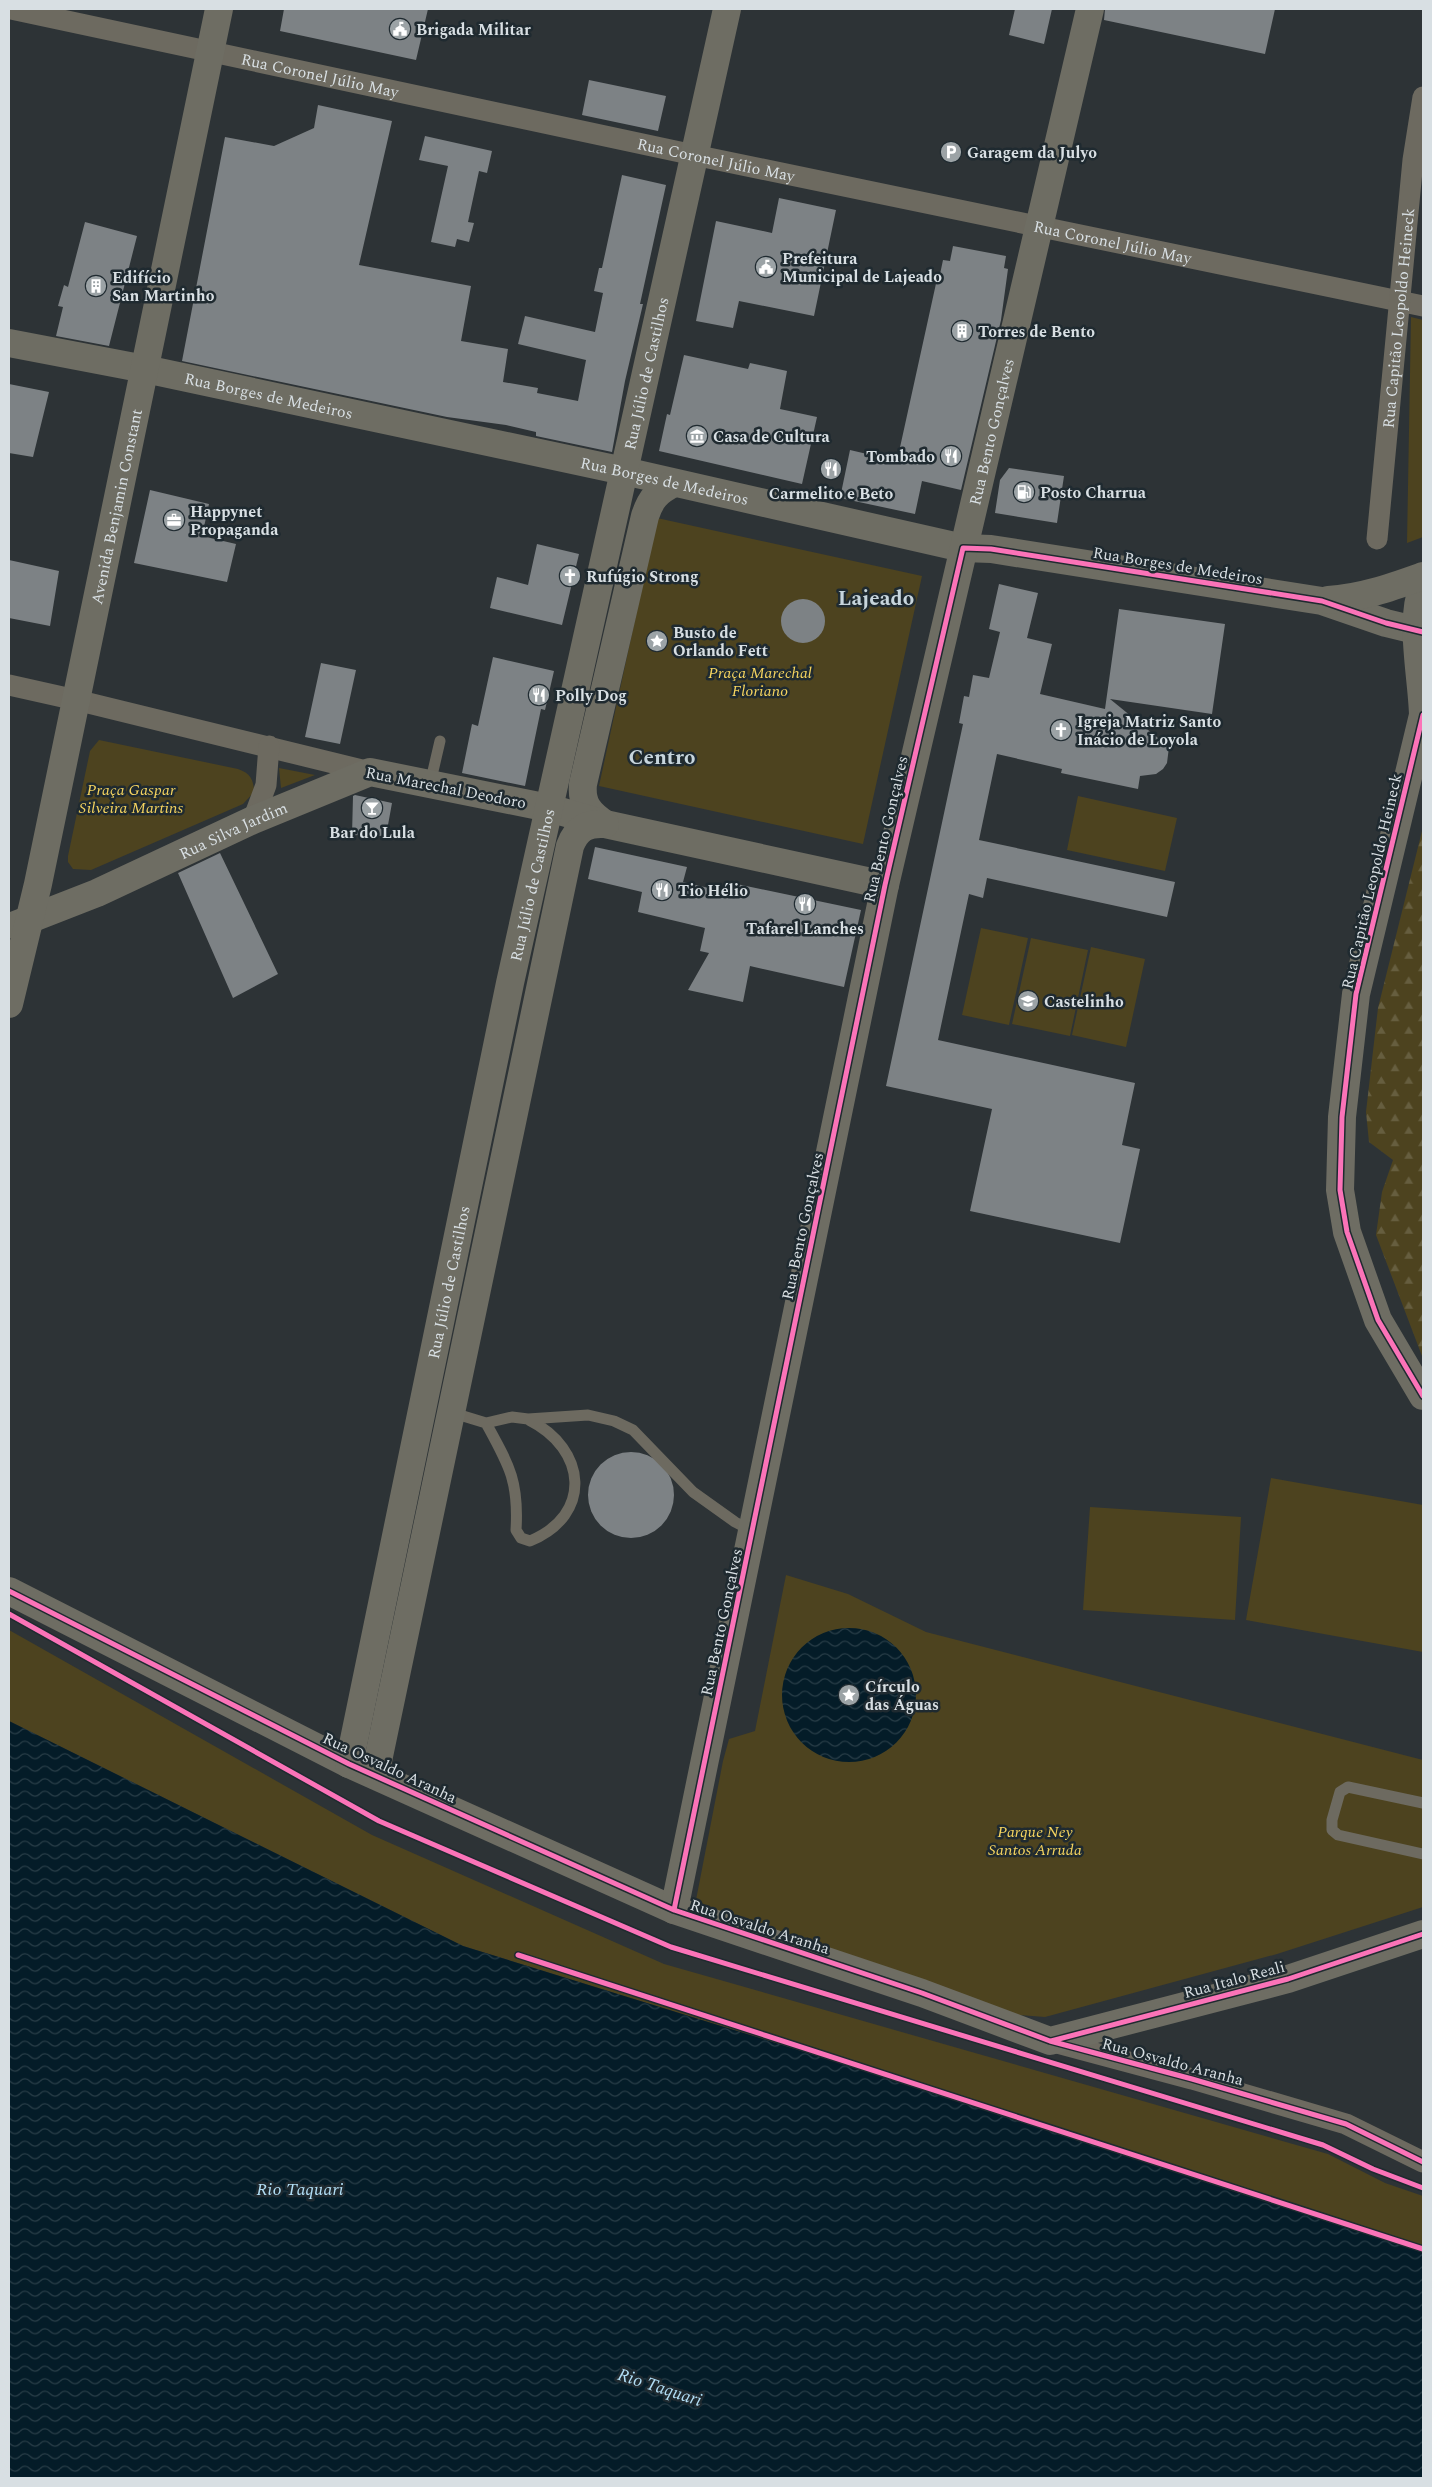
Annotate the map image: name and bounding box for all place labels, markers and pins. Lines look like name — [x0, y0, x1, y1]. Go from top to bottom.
public building icon: Brigada Militar — [388, 17, 412, 41]
place label: Brigada Militar — [416, 18, 531, 42]
parking icon: Garagem da Julyo — [939, 140, 963, 164]
place label: Garagem da Julyo — [967, 141, 1097, 165]
place label: Prefeitura Municipal de Lajeado — [782, 247, 942, 289]
public building icon: Prefeitura Municipal de Lajeado — [754, 255, 778, 279]
place label: Edifício San Martinho — [112, 266, 215, 308]
building icon: Edifício San Martinho — [84, 274, 108, 298]
building icon: Torres de Bento — [950, 319, 974, 343]
place label: Torres de Bento — [978, 320, 1095, 344]
museum icon: Casa de Cultura — [685, 424, 709, 448]
place label: Casa de Cultura — [713, 425, 831, 449]
restaurant icon: Tombado — [939, 444, 963, 468]
place label: Tombado — [866, 445, 935, 469]
restaurant icon: Carmelito e Beto — [819, 457, 843, 481]
fuel station icon: Posto Charrua — [1012, 480, 1036, 504]
place label: Posto Charrua — [1040, 481, 1147, 505]
place label: Carmelito e Beto — [769, 482, 893, 506]
place label: Happynet Propaganda — [190, 500, 279, 542]
office icon: Happynet Propaganda — [162, 508, 186, 532]
church icon: Rufúgio Strong — [558, 564, 582, 588]
place label: Rufúgio Strong — [586, 565, 699, 589]
place label: Busto de Orlando Fett — [673, 621, 768, 663]
place icon: Busto de Orlando Fett — [645, 629, 669, 653]
restaurant icon: Polly Dog — [527, 683, 551, 707]
place label: Polly Dog — [555, 684, 627, 708]
place label: Igreja Matriz Santo Inácio de Loyola — [1077, 710, 1221, 752]
church icon: Igreja Matriz Santo Inácio de Loyola — [1049, 718, 1073, 742]
bar icon: Bar do Lula — [360, 796, 384, 820]
place label: Bar do Lula — [329, 821, 416, 845]
restaurant icon: Tio Hélio — [650, 878, 674, 902]
place label: Tio Hélio — [678, 879, 748, 903]
restaurant icon: Tafarel Lanches — [793, 892, 817, 916]
place label: Tafarel Lanches — [746, 917, 864, 941]
school or university icon: Castelinho — [1016, 989, 1040, 1013]
place label: Castelinho — [1044, 990, 1124, 1014]
place label: Círculo das Águas — [865, 1675, 939, 1717]
place icon: Círculo das Águas — [837, 1683, 861, 1707]

